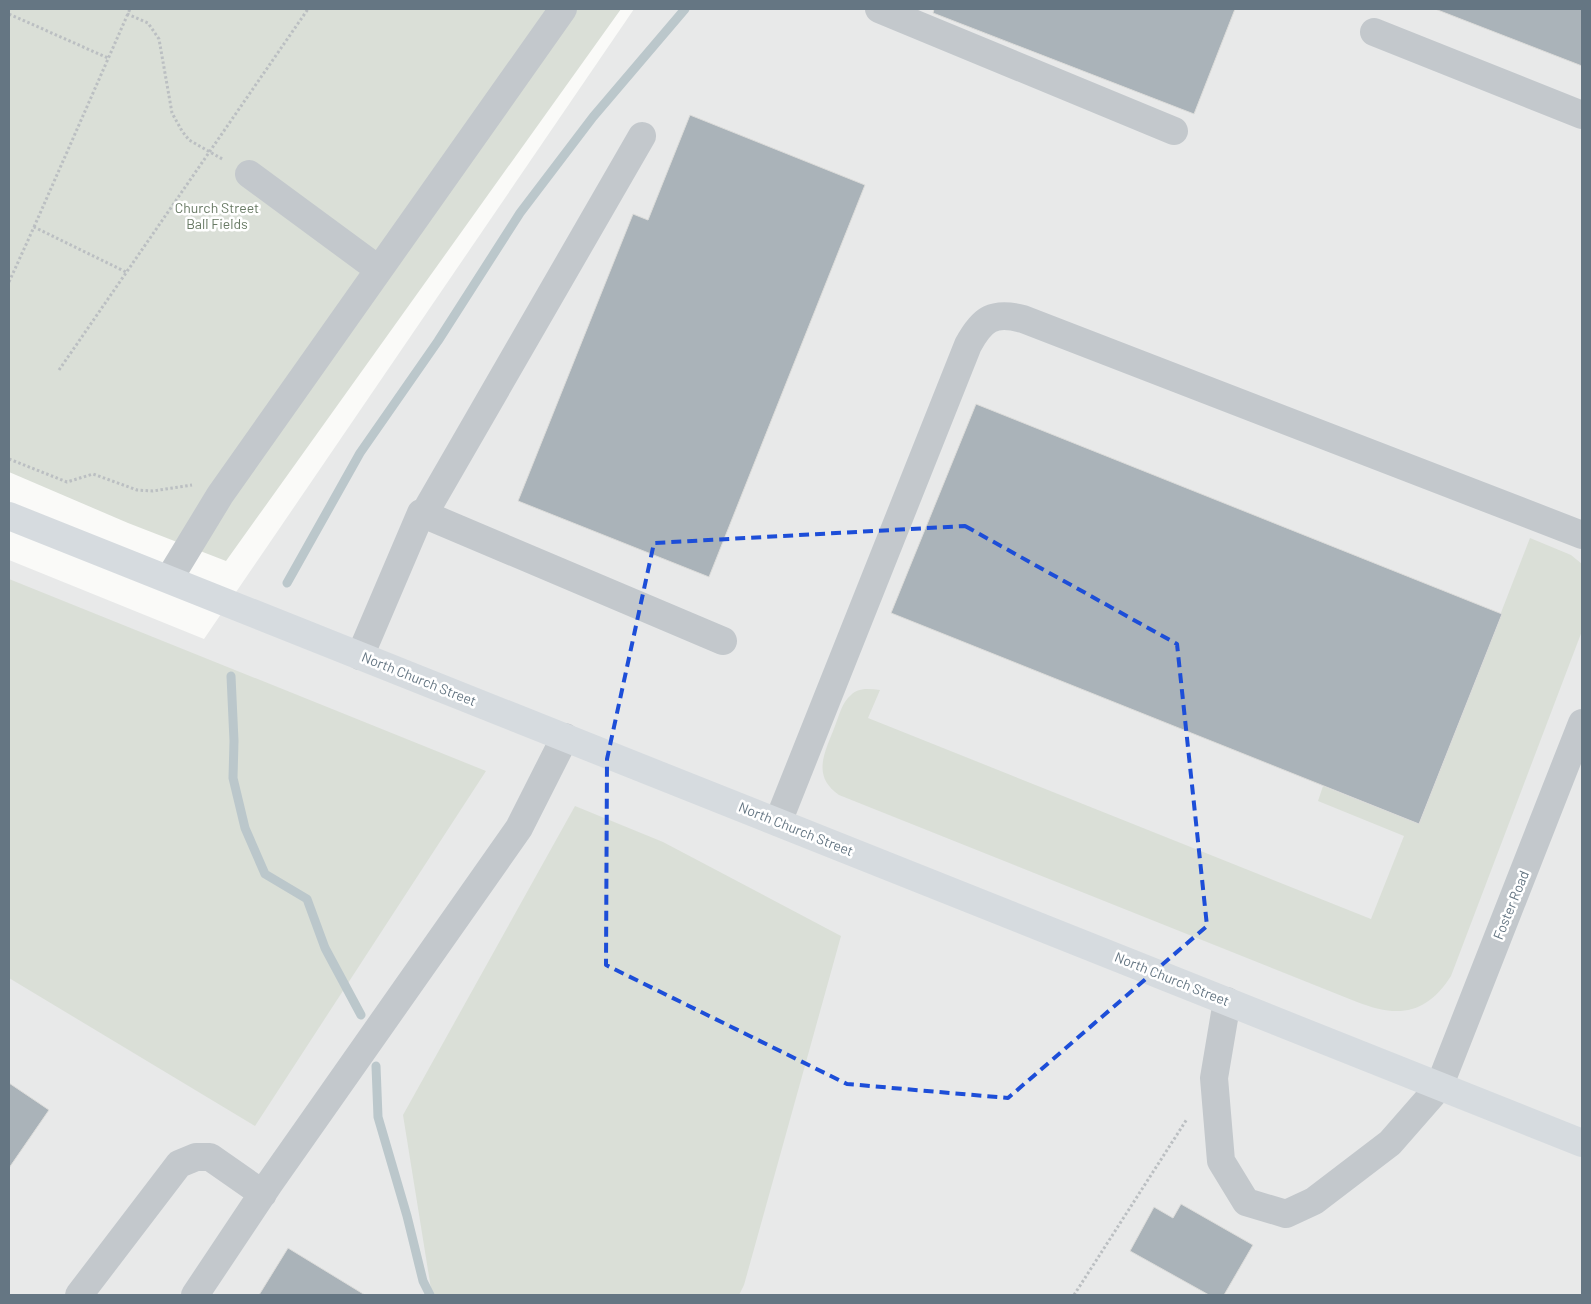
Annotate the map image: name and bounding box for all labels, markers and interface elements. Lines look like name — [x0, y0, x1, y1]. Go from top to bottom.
park label: Church Street Ball Fields — [175, 199, 259, 232]
street label: North Church Street — [359, 648, 479, 709]
street label: North Church Street — [736, 798, 856, 859]
street label: Foster Road — [1489, 868, 1532, 942]
street label: North Church Street — [1112, 948, 1232, 1009]

